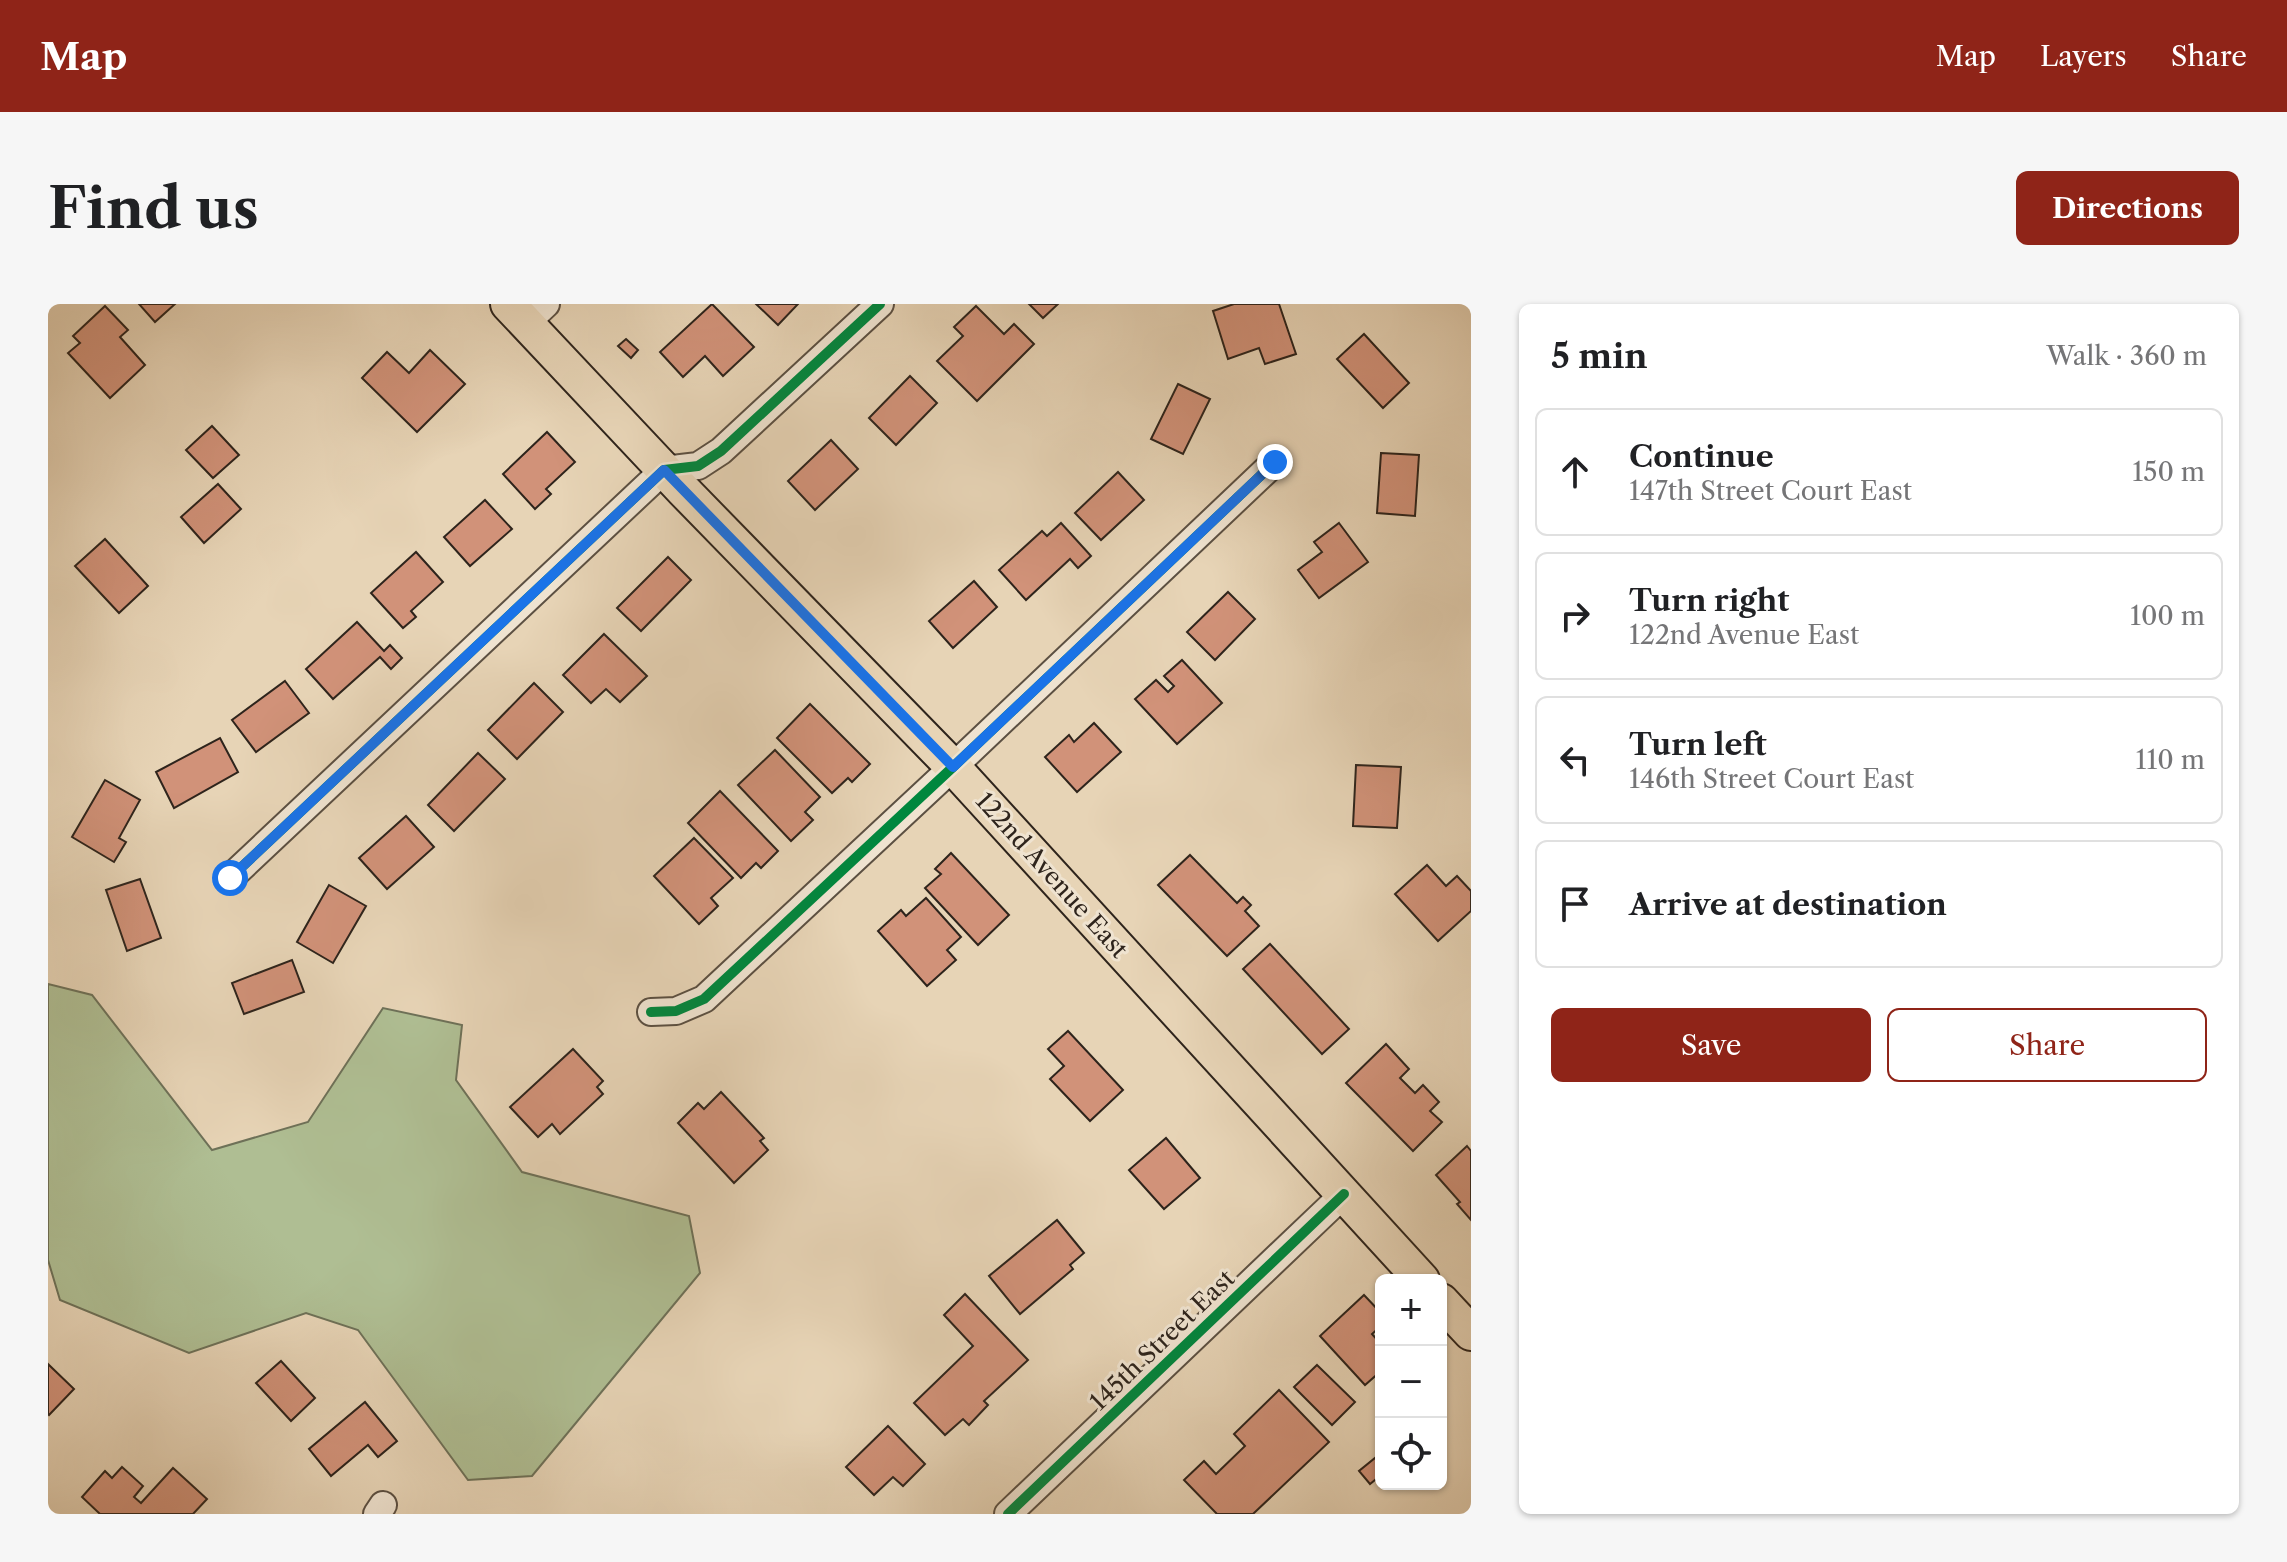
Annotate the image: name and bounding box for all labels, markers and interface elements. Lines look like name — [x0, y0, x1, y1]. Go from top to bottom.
text: Map — [40, 33, 128, 80]
text: Map — [1936, 39, 1996, 73]
text: Layers — [2040, 39, 2127, 73]
text: Share — [2171, 39, 2247, 73]
button: Directions — [2016, 171, 2239, 245]
text: Find us — [48, 174, 259, 243]
text: 5 min — [1551, 335, 1648, 377]
text: Walk · 360 m — [2047, 340, 2207, 372]
text: Continue — [1629, 438, 1774, 475]
route end — [1257, 444, 1293, 480]
icon: ahead — [1553, 450, 1597, 494]
text: 150 m — [2132, 456, 2205, 488]
text: 147th Street Court East — [1629, 475, 1912, 507]
text: Turn right — [1629, 582, 1789, 619]
icon: right — [1553, 594, 1597, 638]
text: 100 m — [2130, 600, 2205, 632]
text: 122nd Avenue East — [1629, 619, 1859, 651]
text: Turn left — [1629, 726, 1766, 763]
icon: left — [1553, 738, 1597, 782]
text: 110 m — [2136, 744, 2205, 776]
text: 146th Street Court East — [1629, 763, 1914, 795]
street label: 122nd Avenue East — [970, 786, 1134, 964]
route start — [212, 860, 248, 896]
icon: arrive — [1553, 882, 1597, 926]
text: Arrive at destination — [1629, 886, 1947, 923]
button: Save — [1551, 1008, 1871, 1082]
button: Share — [1887, 1008, 2207, 1082]
street label: 145th Street East — [1084, 1263, 1241, 1416]
map controls — [1375, 1274, 1447, 1490]
button: + — [1375, 1274, 1447, 1346]
button: − — [1375, 1346, 1447, 1418]
button: locate — [1375, 1418, 1447, 1490]

